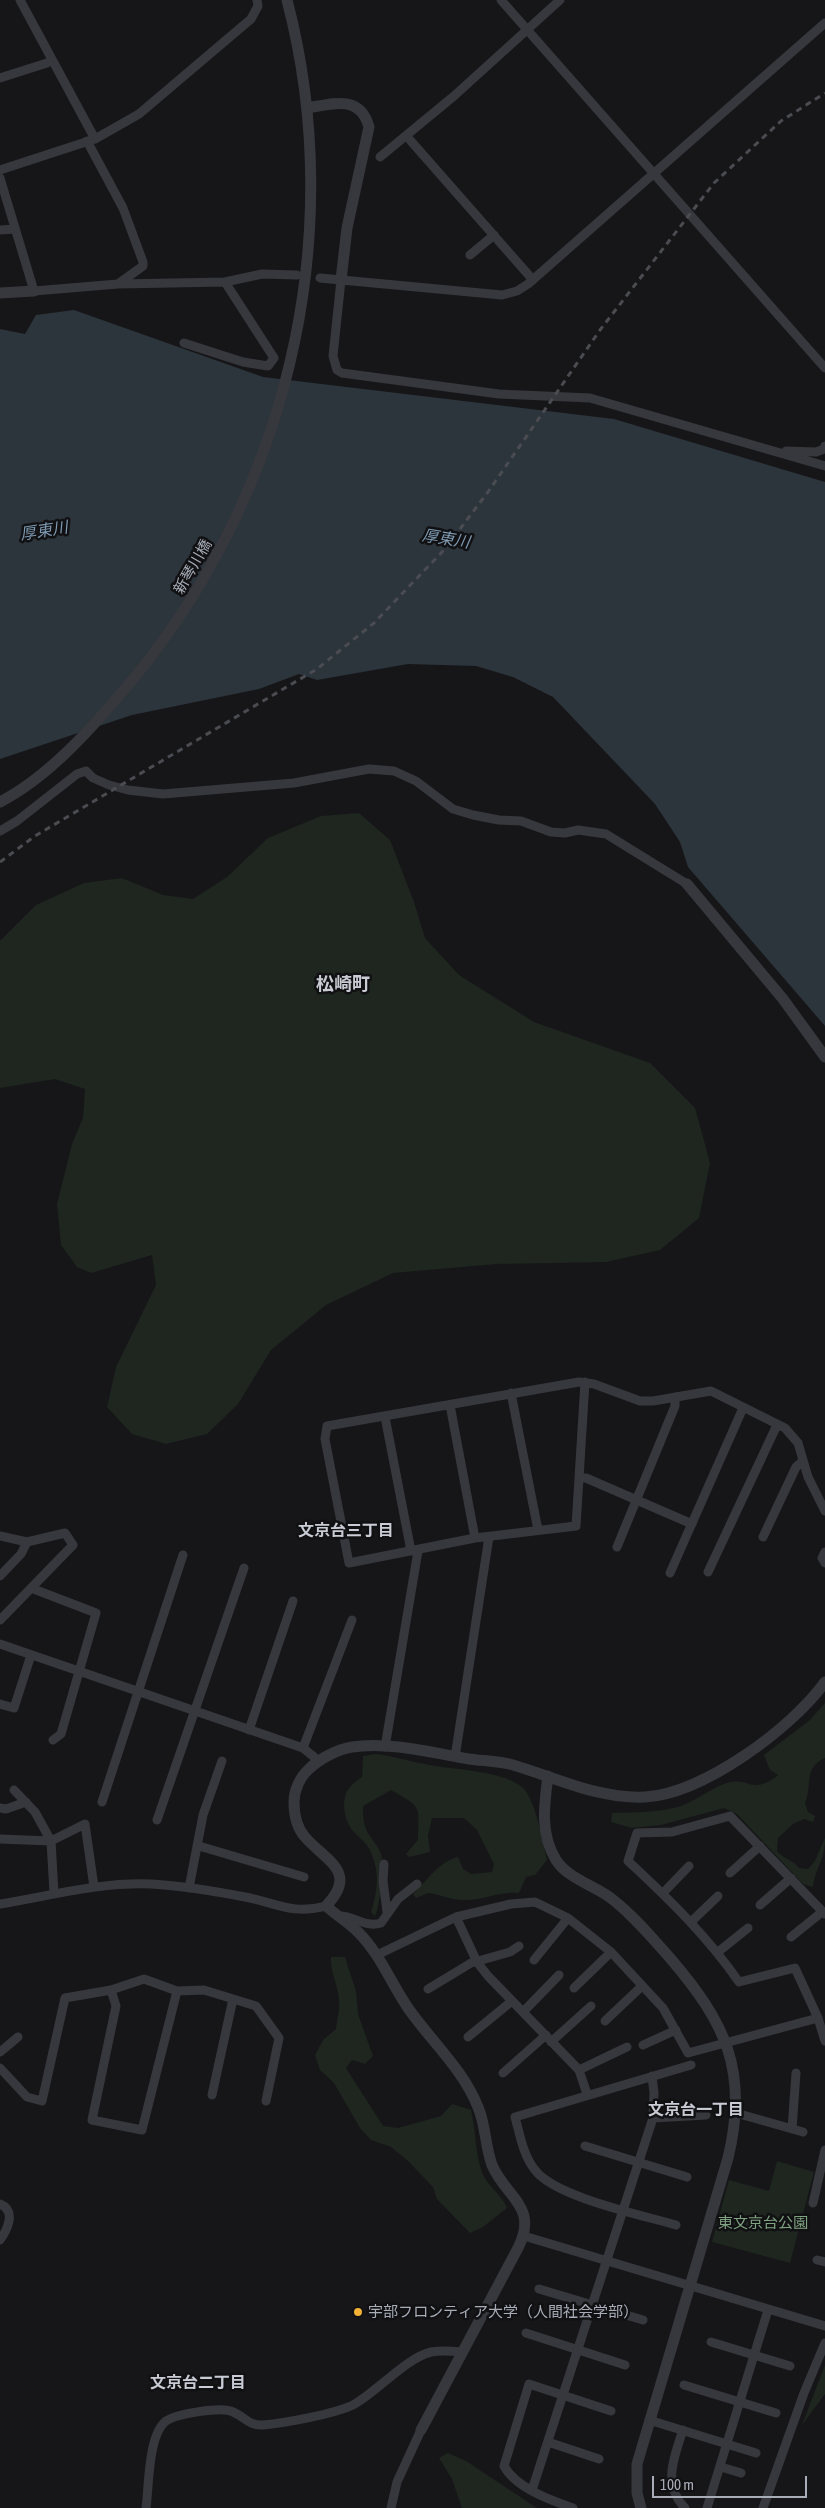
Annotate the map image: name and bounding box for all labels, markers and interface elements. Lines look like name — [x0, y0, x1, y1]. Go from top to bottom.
water label: 厚東川 — [19, 518, 69, 544]
water label: 厚東川 — [421, 526, 471, 552]
street label: 新琴川橋 — [170, 537, 216, 597]
district label: 松崎町 — [316, 973, 370, 995]
district label: 文京台三丁目 — [298, 1521, 394, 1541]
district label: 文京台一丁目 — [648, 2100, 744, 2120]
park label: 東文京台公園 — [718, 2214, 808, 2232]
place label: 宇部フロンティア大学（人間社会学部） — [368, 2303, 638, 2321]
marker: 宇部フロンティア大学（人間社会学部） — [352, 2306, 364, 2318]
district label: 文京台二丁目 — [150, 2373, 246, 2393]
scale bar — [655, 2466, 810, 2498]
text: 100 m — [660, 2476, 694, 2493]

